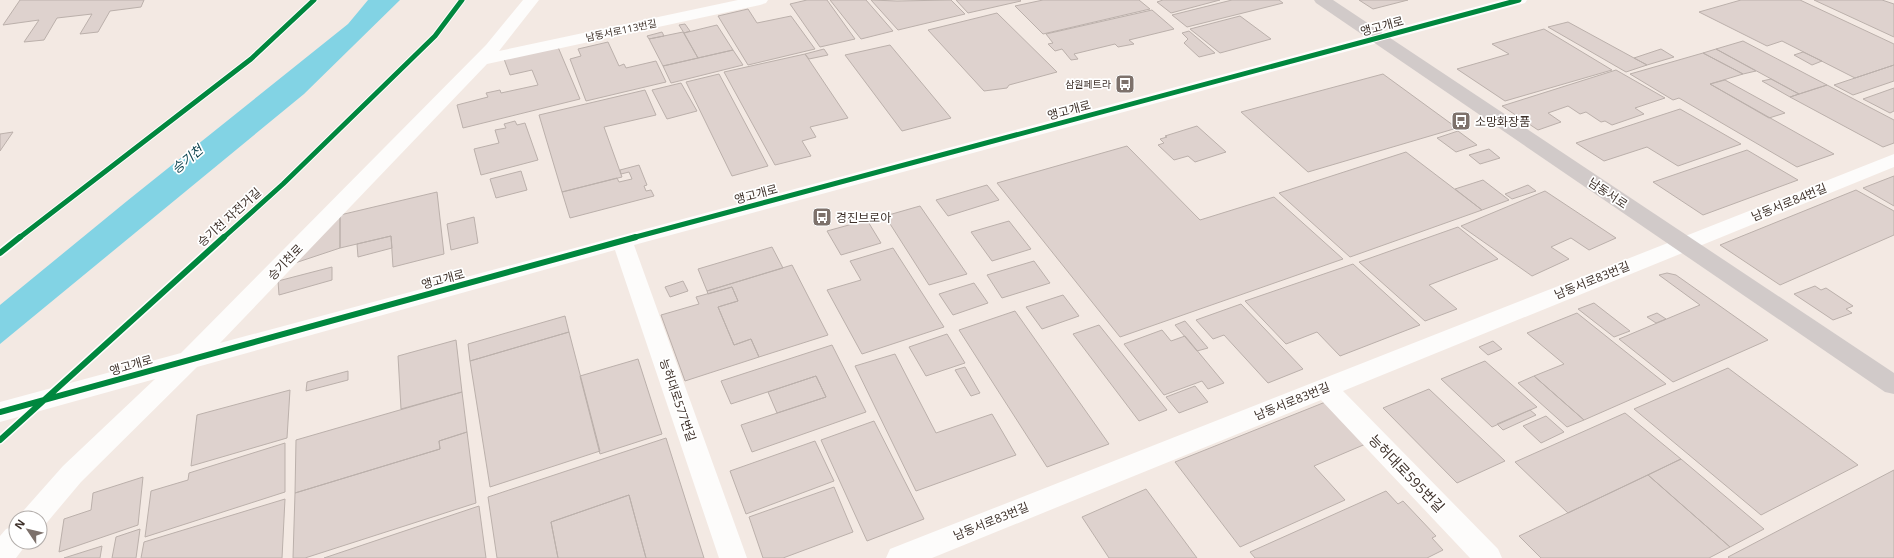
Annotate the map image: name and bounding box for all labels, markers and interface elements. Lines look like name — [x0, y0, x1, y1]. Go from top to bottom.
street label: 앵고개로 — [1358, 12, 1406, 40]
street label: 남동서로113번길 — [584, 16, 658, 44]
bus stop icon: 삼원페트라 — [1114, 73, 1136, 95]
place label: 삼원페트라 — [1065, 77, 1112, 91]
street label: 앵고개로 — [1045, 96, 1093, 124]
bus stop icon: 소망화장품 — [1450, 110, 1472, 132]
place label: 소망화장품 — [1475, 113, 1530, 130]
water label: 승기천 — [167, 140, 207, 177]
street label: 남동서로 — [1585, 174, 1631, 212]
street label: 남동서로84번길 — [1749, 179, 1829, 225]
street label: 앵고개로 — [732, 180, 780, 208]
street label: 승기천 자전거길 — [193, 184, 265, 250]
bus stop icon: 경진브로아 — [811, 206, 833, 228]
place label: 경진브로아 — [836, 209, 891, 226]
street label: 승기천로 — [264, 240, 306, 284]
street label: 남동서로83번길 — [1552, 257, 1632, 303]
street label: 앵고개로 — [419, 265, 467, 293]
street label: 앵고개로 — [107, 351, 155, 379]
street label: 능허대로577번길 — [656, 356, 700, 444]
street label: 남동서로83번길 — [1252, 378, 1332, 424]
street label: 능허대로595번길 — [1365, 430, 1449, 516]
street label: 남동서로83번길 — [951, 498, 1031, 544]
north arrow — [8, 510, 48, 550]
text: N — [11, 516, 28, 532]

